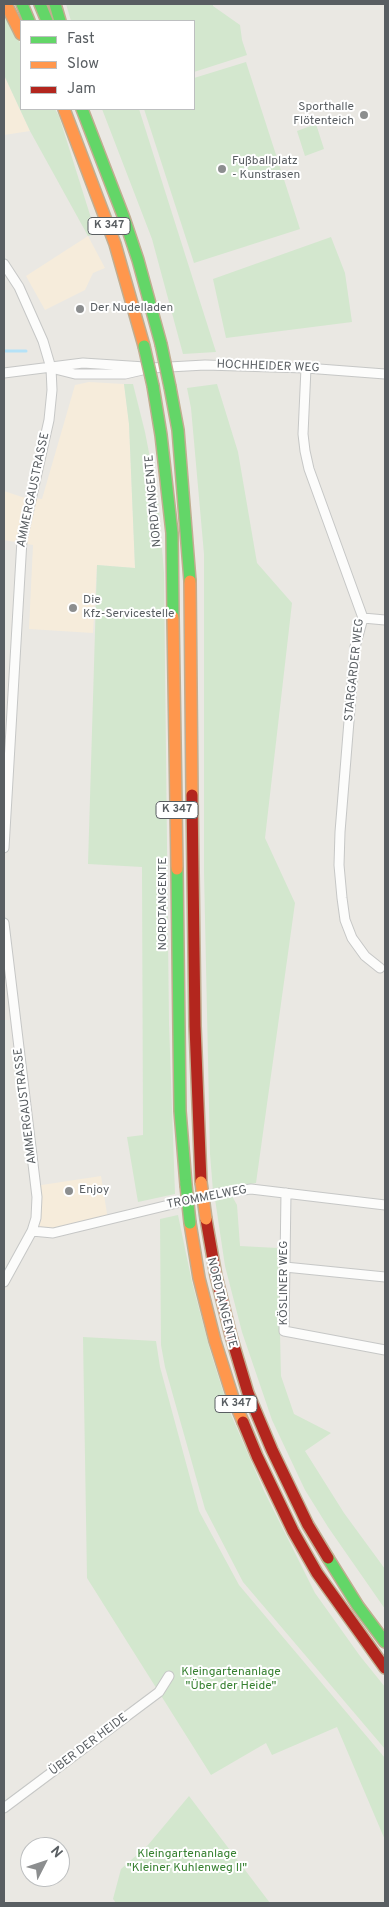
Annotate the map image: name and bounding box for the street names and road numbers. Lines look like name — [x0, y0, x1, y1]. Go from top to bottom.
road number: K 347 — [88, 218, 130, 235]
street label: HOCHHEIDER WEG — [216, 358, 320, 376]
street label: AMMERGAUSTRASSE — [15, 431, 53, 549]
street label: NORDTANGENTE — [143, 454, 165, 548]
street label: STARGARDER WEG — [342, 618, 368, 722]
road number: K 347 — [156, 802, 198, 818]
street label: NORDTANGENTE — [157, 858, 171, 950]
street label: AMMERGAUSTRASSE — [12, 1047, 40, 1165]
street label: TROMMELWEG — [166, 1183, 248, 1213]
street label: KÖSLINER WEG — [278, 1241, 292, 1325]
street label: NORDTANGENTE — [203, 1256, 239, 1350]
road number: K 347 — [215, 1396, 257, 1412]
street label: ÜBER DER HEIDE — [47, 1711, 131, 1779]

